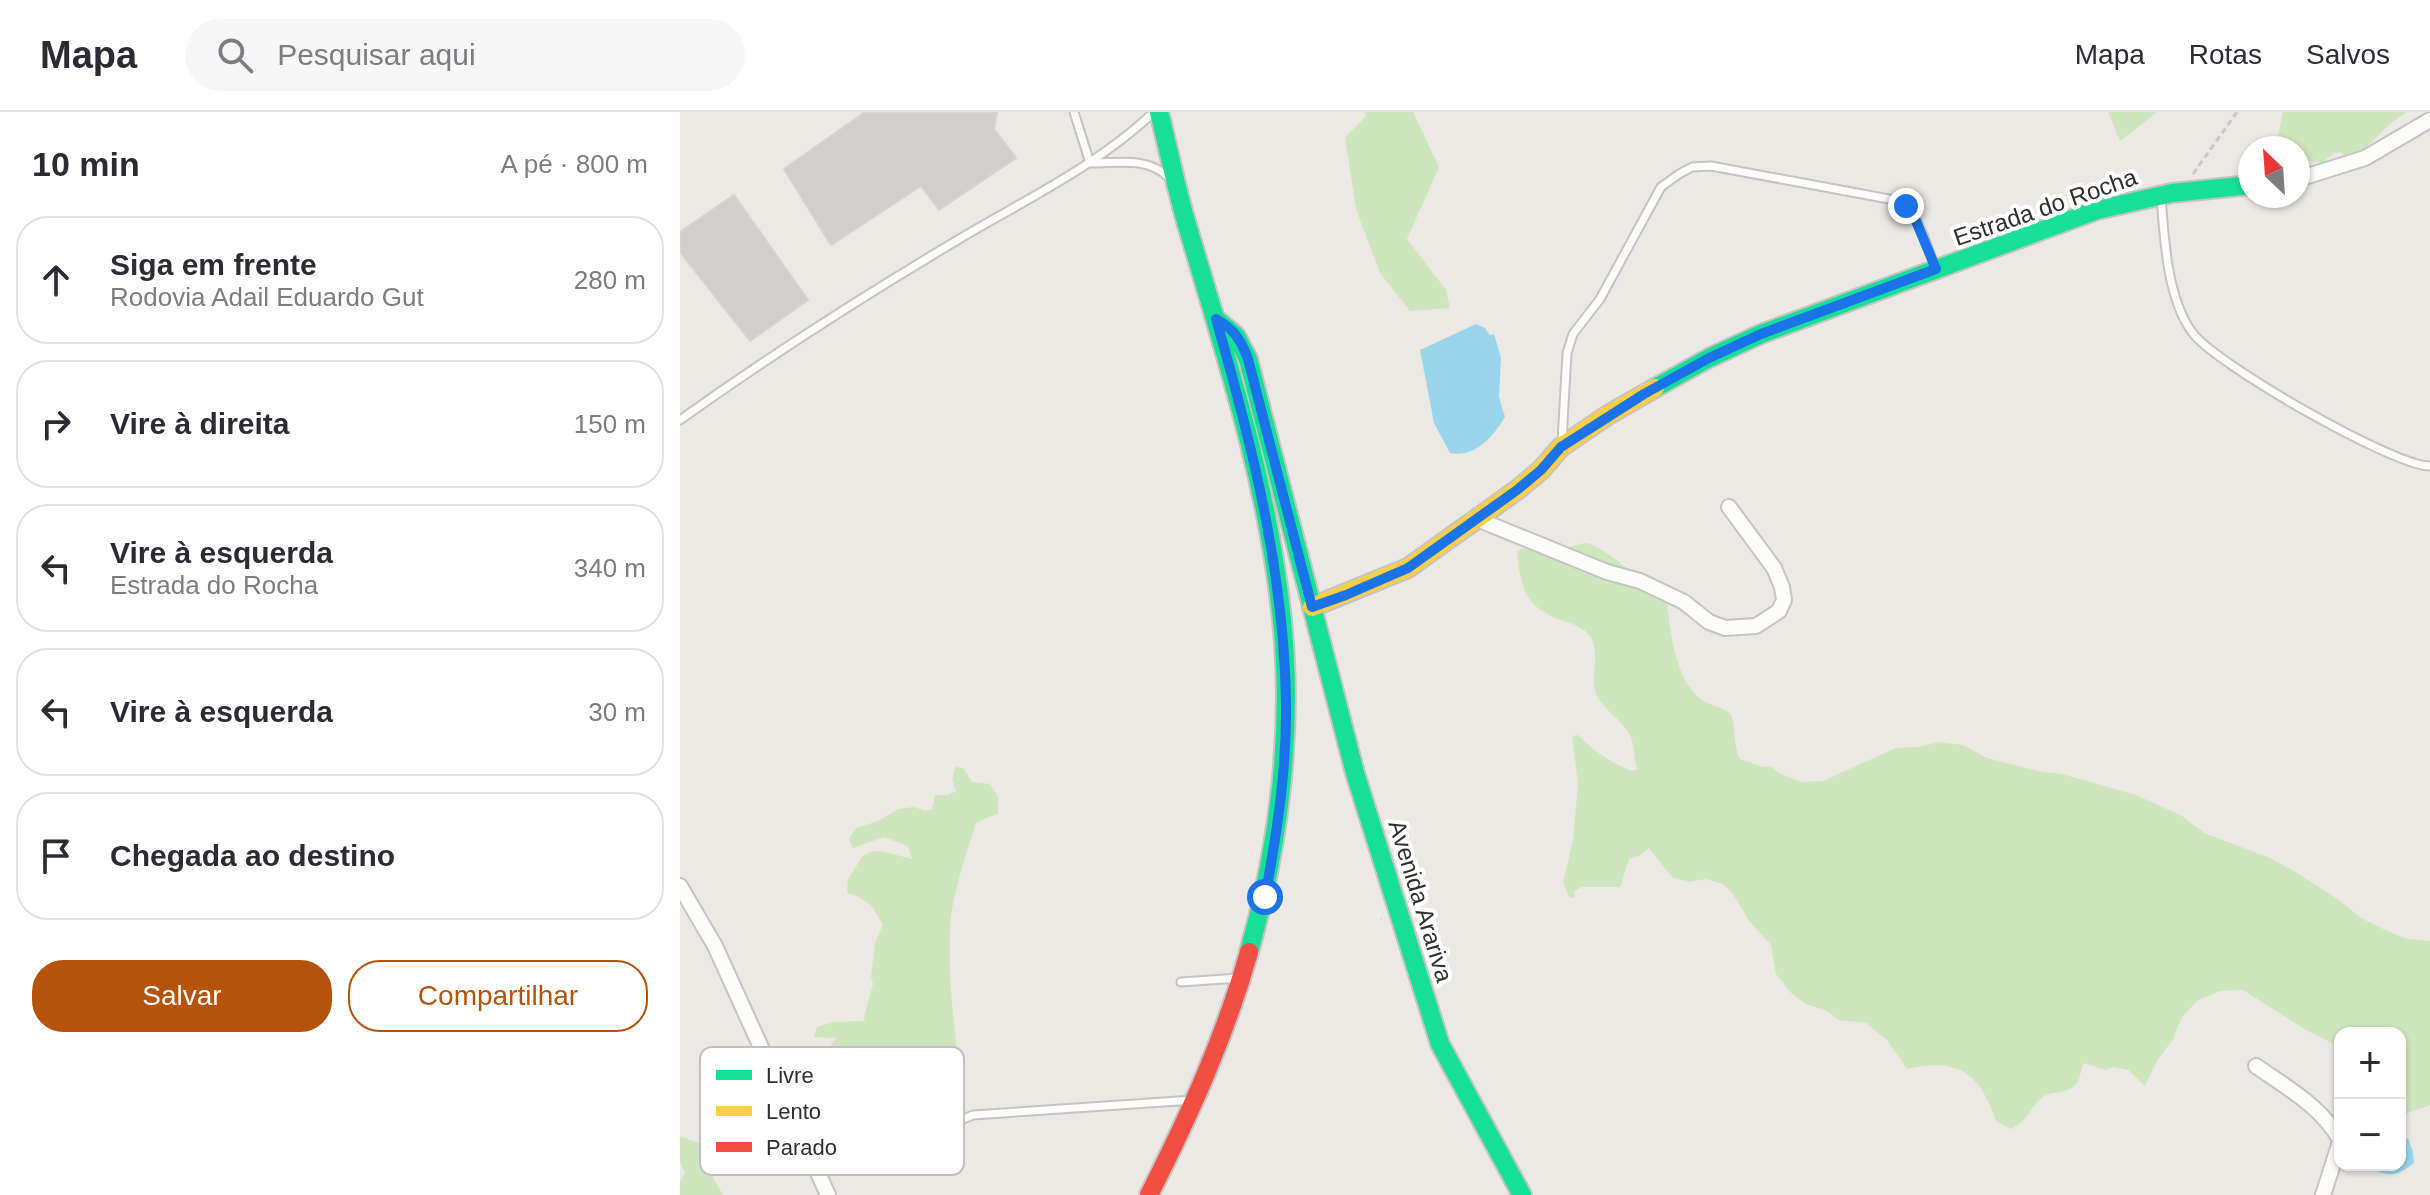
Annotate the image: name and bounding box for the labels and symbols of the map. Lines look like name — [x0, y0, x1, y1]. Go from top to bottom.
north arrow — [2238, 136, 2310, 208]
street label: Estrada do Rocha — [1950, 163, 2141, 251]
route end — [1888, 188, 1924, 224]
street label: Avenida Arariva — [1384, 817, 1459, 986]
route start — [1247, 879, 1283, 915]
legend — [700, 1047, 964, 1175]
text: Livre — [766, 1063, 814, 1088]
text: Lento — [766, 1099, 821, 1124]
text: Parado — [766, 1135, 837, 1160]

